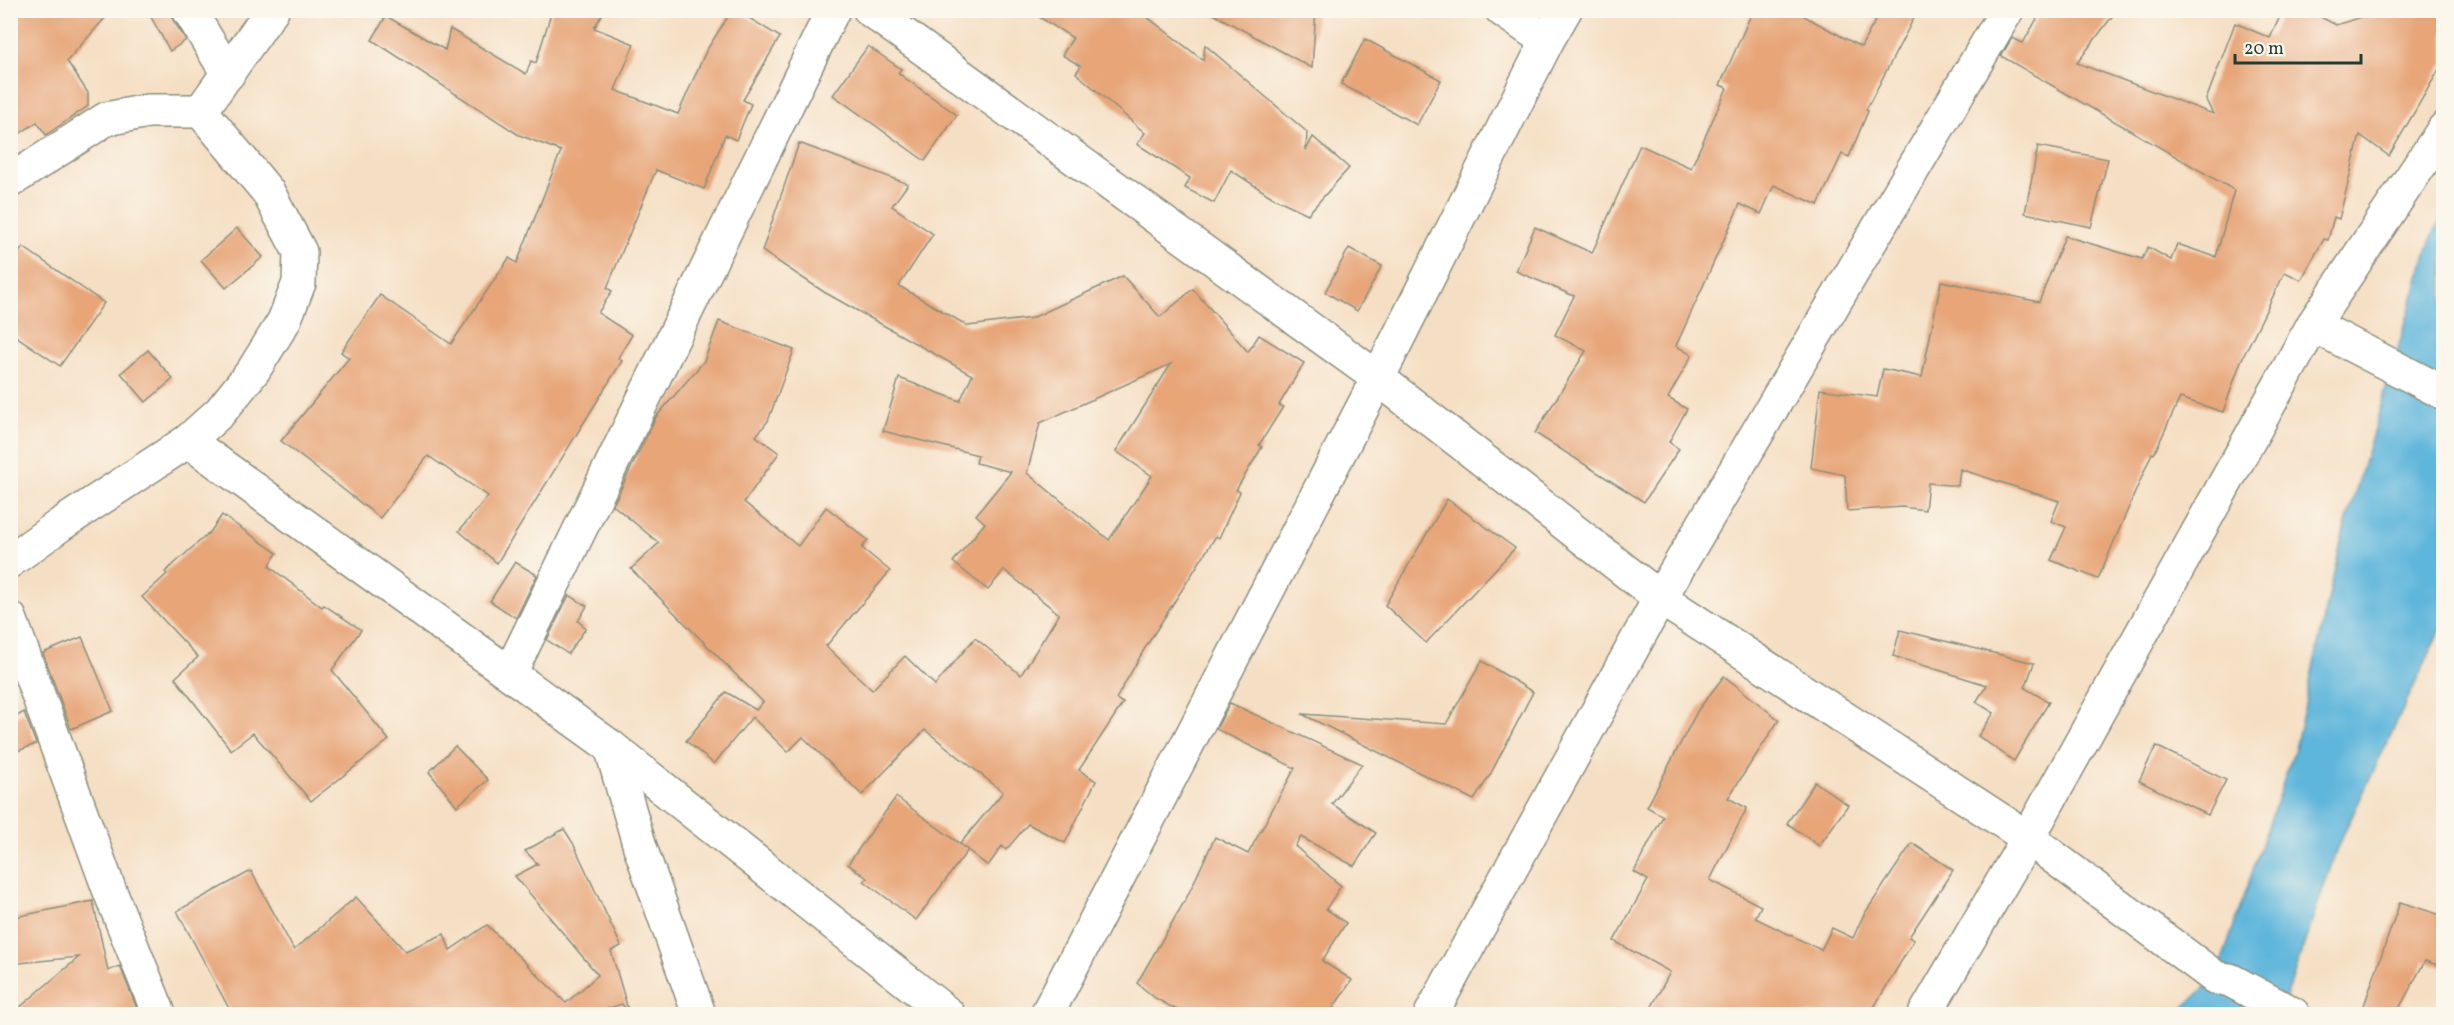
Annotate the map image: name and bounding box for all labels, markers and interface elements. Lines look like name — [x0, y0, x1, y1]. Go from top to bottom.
scale bar — [2235, 27, 2361, 65]
text: 20 m — [2244, 37, 2284, 62]

